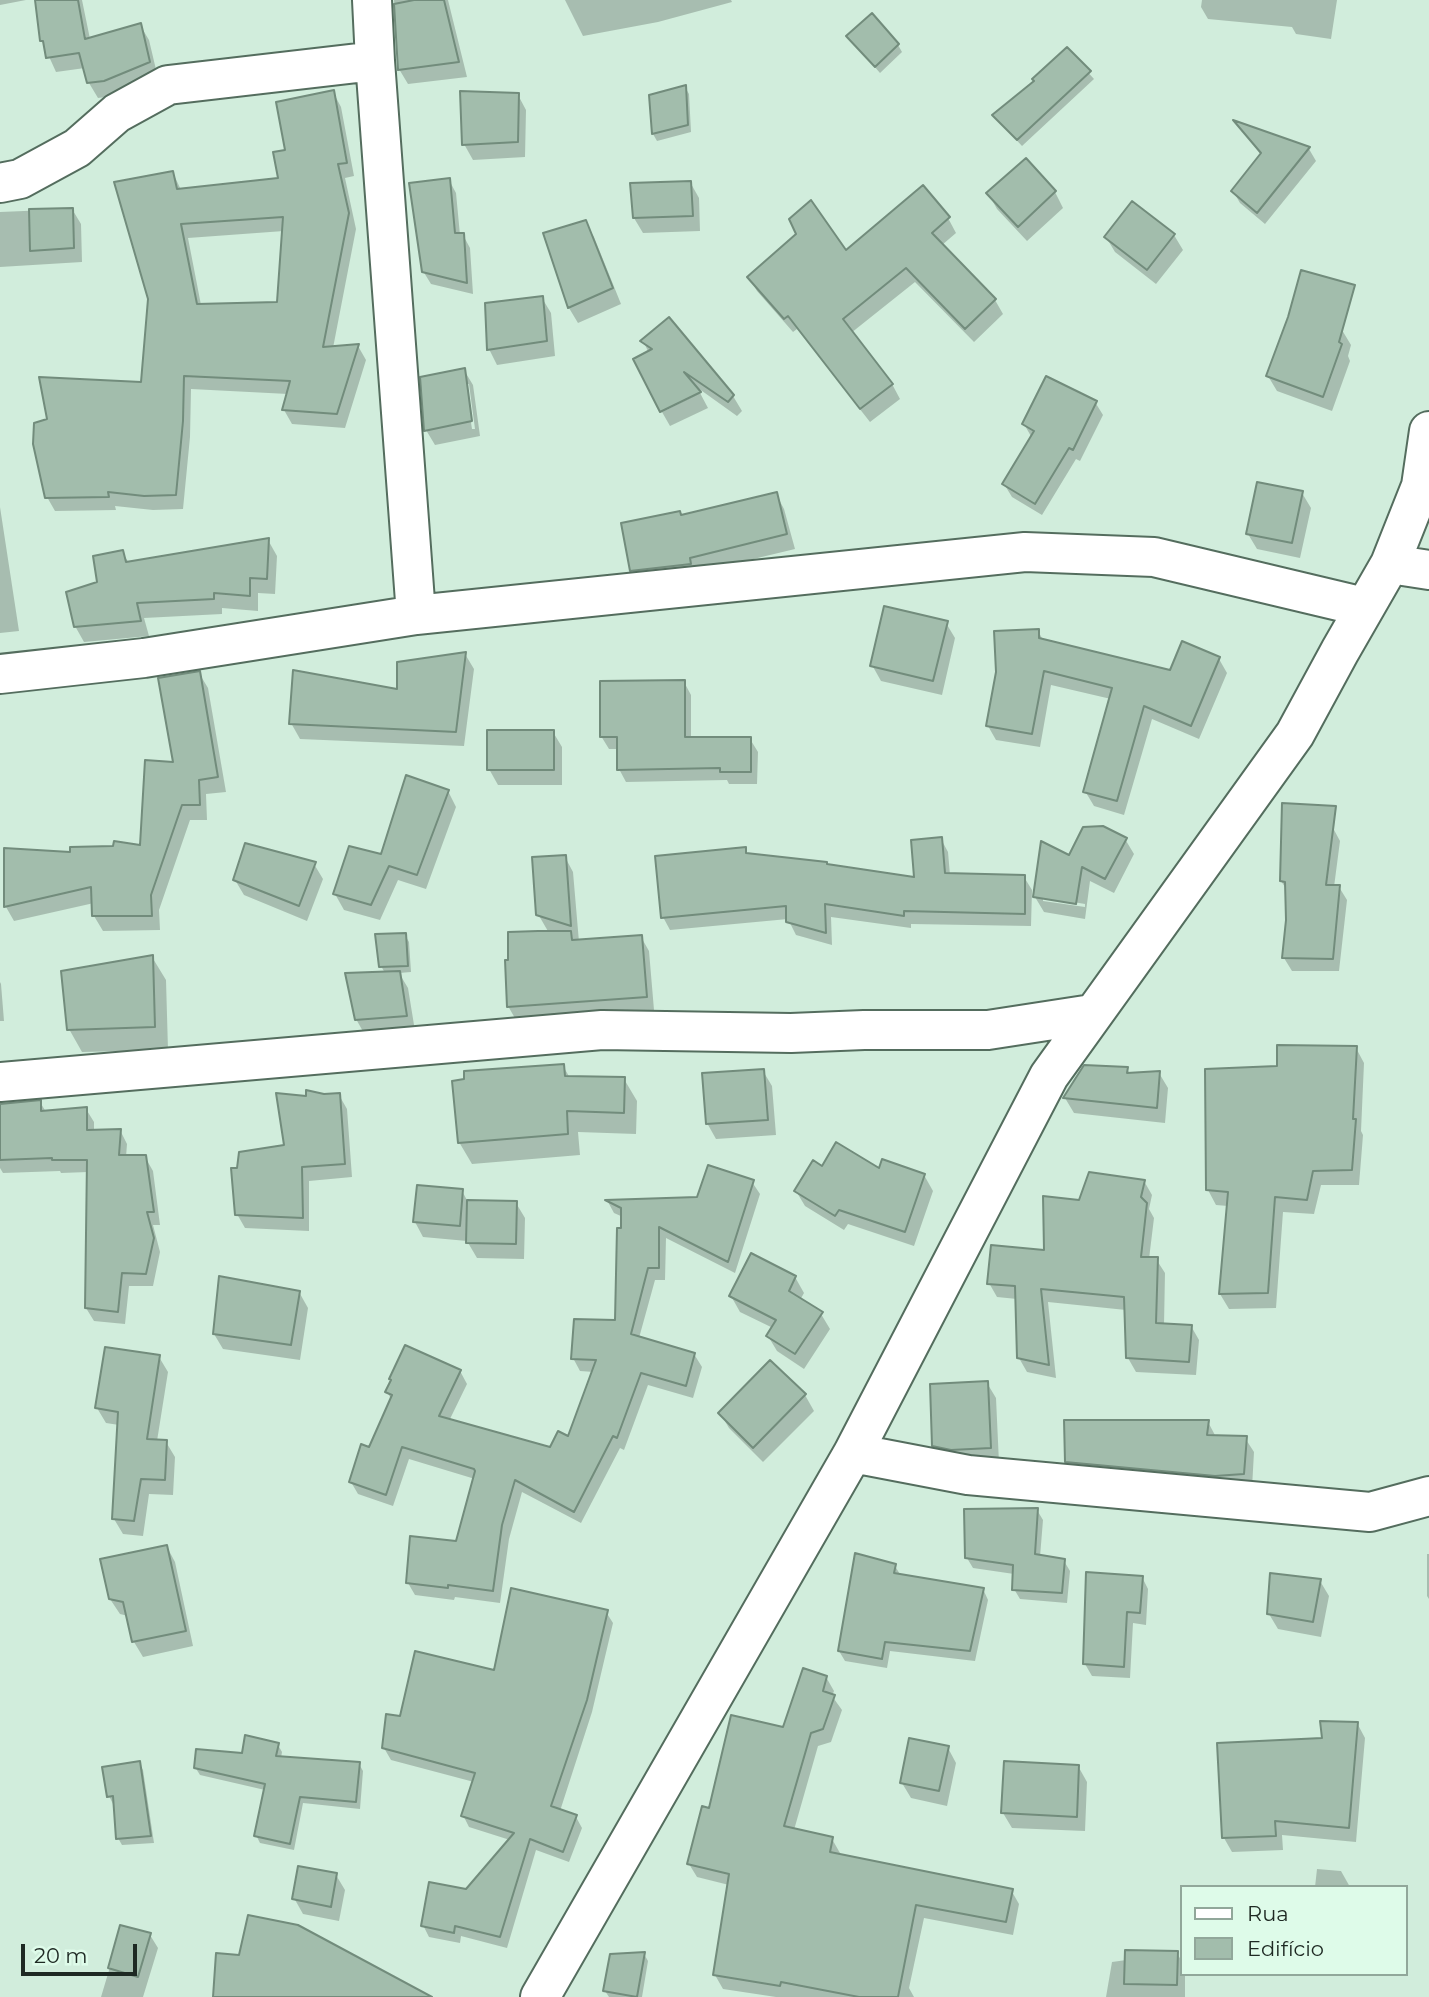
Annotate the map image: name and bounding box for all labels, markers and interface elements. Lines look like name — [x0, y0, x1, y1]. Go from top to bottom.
legend — [1180, 1885, 1408, 1976]
text: Rua — [1247, 1901, 1289, 1926]
scale bar — [24, 1930, 140, 1974]
text: Edifício — [1247, 1936, 1324, 1961]
text: 20 m — [34, 1943, 88, 1968]

